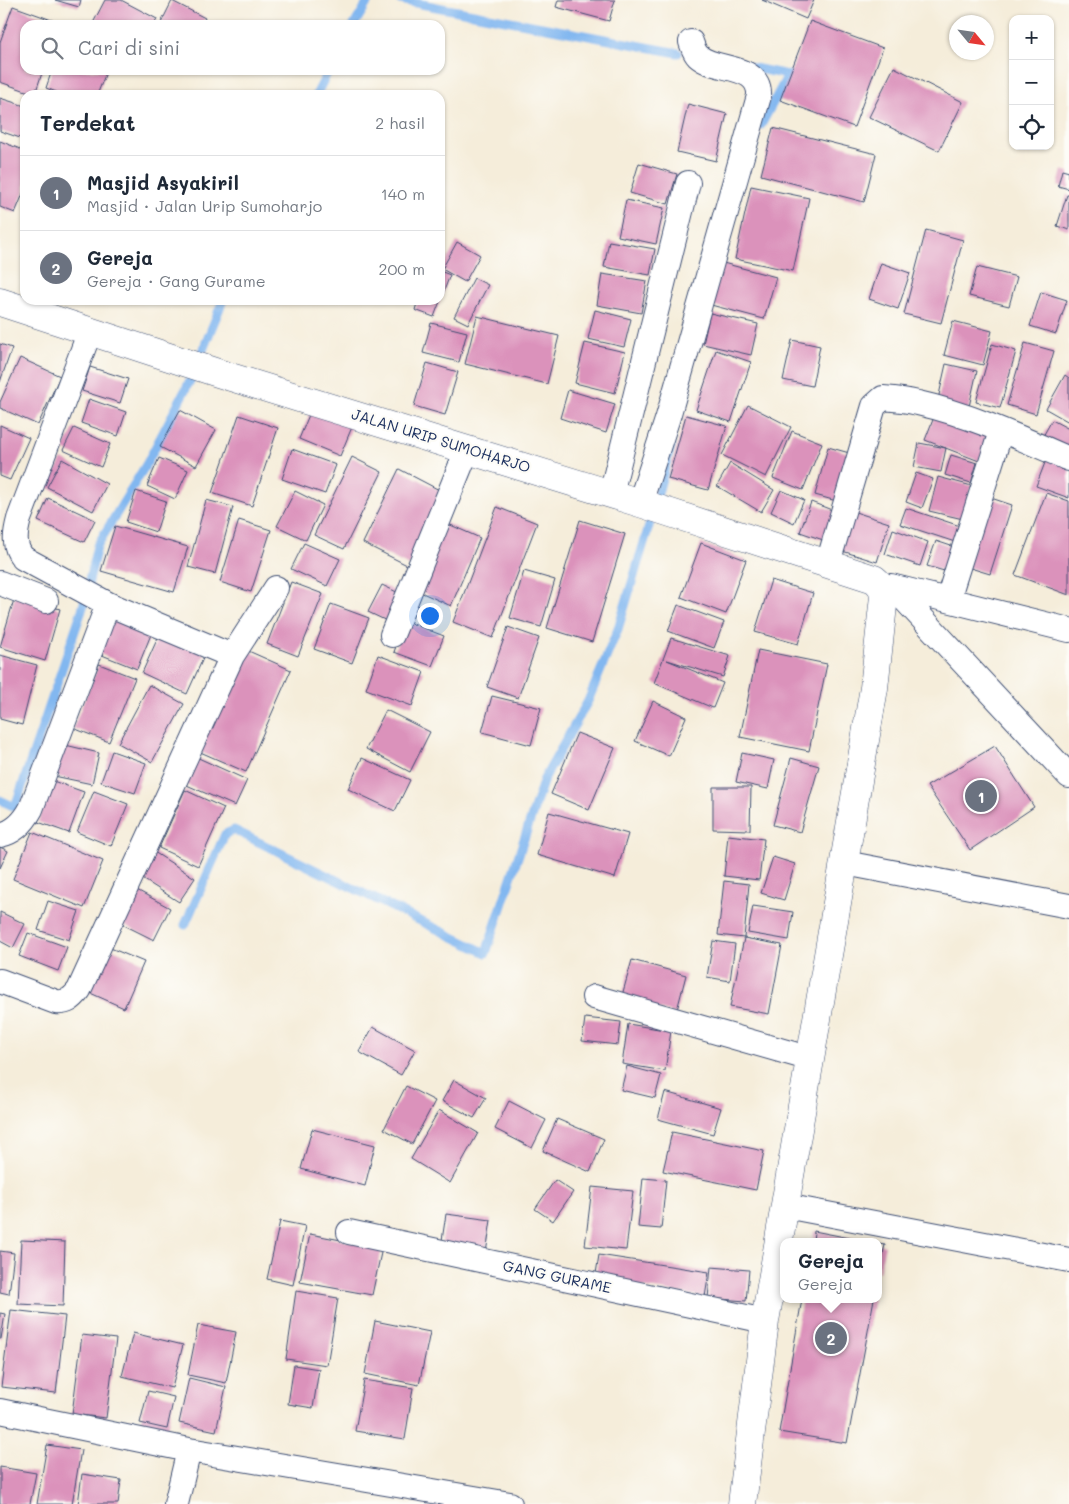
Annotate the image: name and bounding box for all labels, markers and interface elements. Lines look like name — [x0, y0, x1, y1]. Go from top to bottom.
north arrow — [949, 15, 994, 60]
map controls — [1009, 15, 1054, 150]
button: + — [1009, 15, 1054, 60]
search box — [20, 20, 445, 75]
icon: search — [38, 34, 66, 62]
text: Cari di sini — [78, 35, 180, 60]
button: − — [1009, 60, 1054, 105]
button: locate — [1009, 105, 1054, 150]
text: Terdekat — [40, 109, 135, 136]
text: 2 hasil — [375, 112, 425, 133]
text: Masjid Asyakiril — [87, 170, 239, 195]
text: 1 — [52, 183, 60, 204]
text: 140 m — [381, 183, 425, 204]
text: Masjid · Jalan Urip Sumoharjo — [87, 195, 322, 216]
text: Gereja — [87, 245, 153, 270]
text: 2 — [52, 258, 60, 279]
text: 200 m — [378, 258, 425, 279]
text: Gereja · Gang Gurame — [87, 270, 266, 291]
street label: JALAN URIP SUMOHARJO — [349, 403, 533, 477]
your location — [417, 603, 443, 629]
pin: 1 — [965, 777, 997, 815]
popup — [780, 1238, 882, 1303]
text: Gereja — [798, 1248, 864, 1273]
street label: GANG GURAME — [501, 1255, 614, 1297]
text: Gereja — [798, 1273, 853, 1294]
pin: 2 — [815, 1319, 847, 1357]

